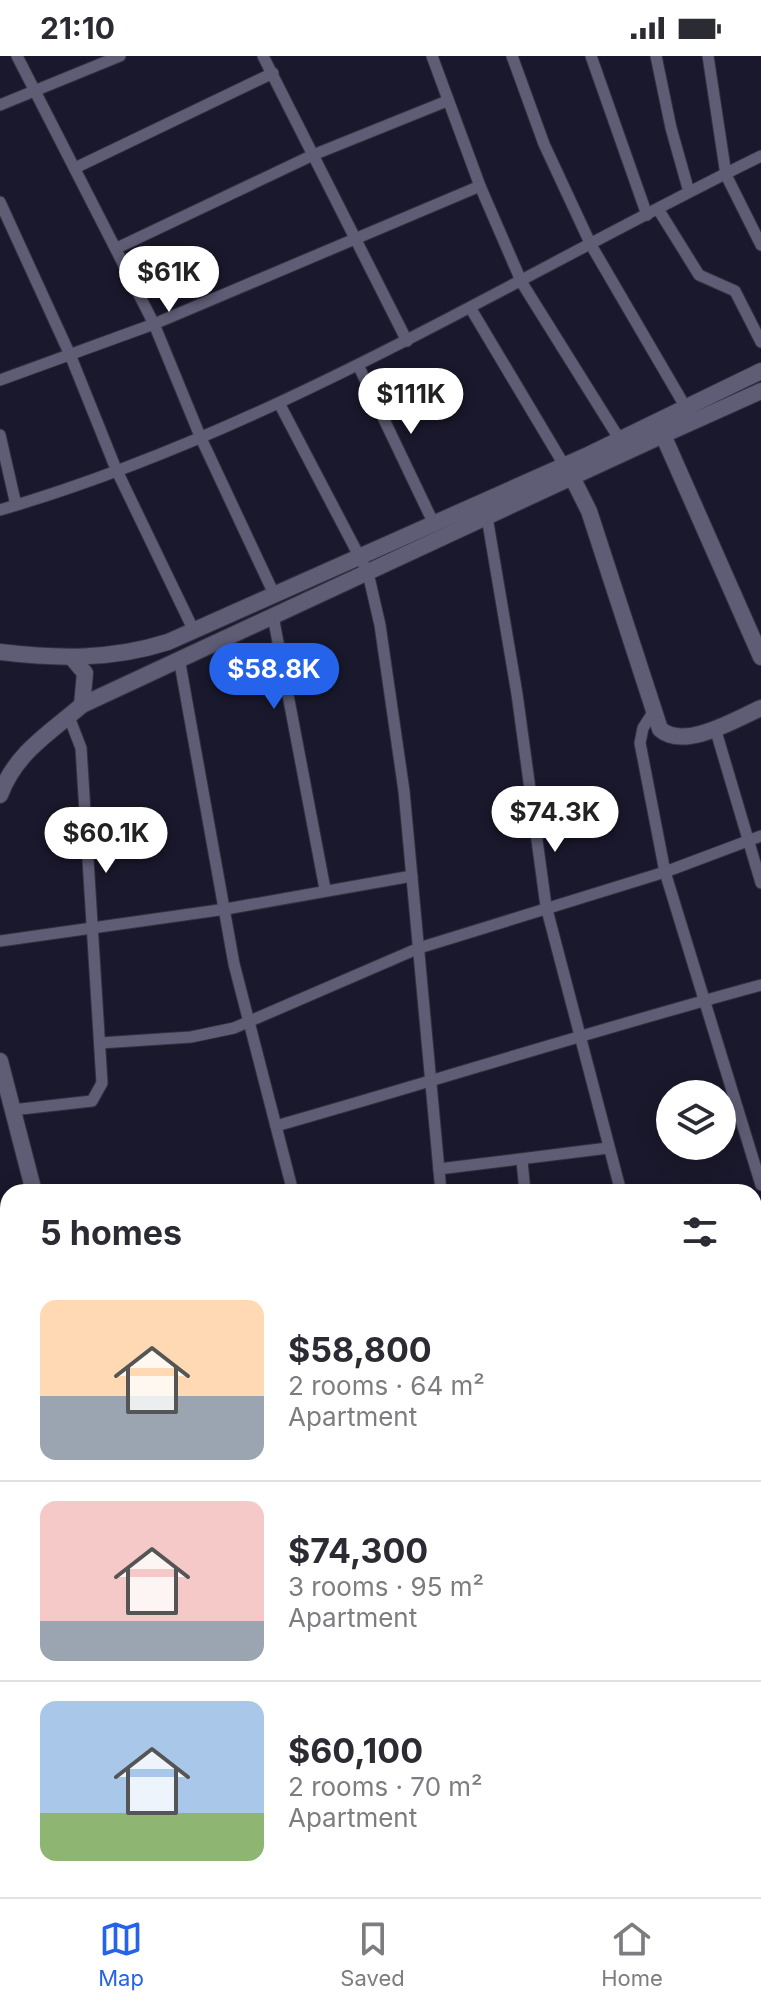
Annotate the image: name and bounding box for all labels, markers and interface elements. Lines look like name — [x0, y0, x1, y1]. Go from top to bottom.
text: 21:10 — [40, 10, 115, 46]
pin: $61K — [122, 246, 216, 314]
text: $61K — [137, 256, 201, 287]
pin: $111K — [355, 368, 467, 436]
text: $111K — [376, 378, 446, 409]
pin: $58.8K — [209, 643, 339, 711]
text: $58.8K — [227, 653, 321, 684]
pin: $74.3K — [490, 786, 620, 854]
text: $74.3K — [510, 796, 600, 827]
pin: $60.1K — [41, 807, 171, 875]
text: $60.1K — [63, 817, 149, 848]
map controls — [656, 1080, 736, 1160]
button: layers — [656, 1080, 736, 1160]
icon: filters — [678, 1210, 722, 1254]
text: 5 homes — [40, 1212, 182, 1253]
text: $58,800 — [288, 1329, 432, 1370]
icon: home — [104, 1332, 200, 1428]
text: 2 rooms · 64 m² — [288, 1370, 485, 1401]
text: Apartment — [288, 1401, 417, 1432]
text: $74,300 — [288, 1530, 428, 1571]
icon: home — [104, 1533, 200, 1629]
text: 3 rooms · 95 m² — [288, 1571, 484, 1602]
text: Apartment — [288, 1602, 417, 1633]
text: $60,100 — [288, 1730, 423, 1771]
icon: home — [104, 1733, 200, 1829]
text: 2 rooms · 70 m² — [288, 1771, 483, 1802]
text: Apartment — [288, 1802, 417, 1833]
tab: Map — [98, 1917, 144, 1991]
tab: Saved — [340, 1917, 405, 1991]
tab: Home — [601, 1917, 663, 1991]

